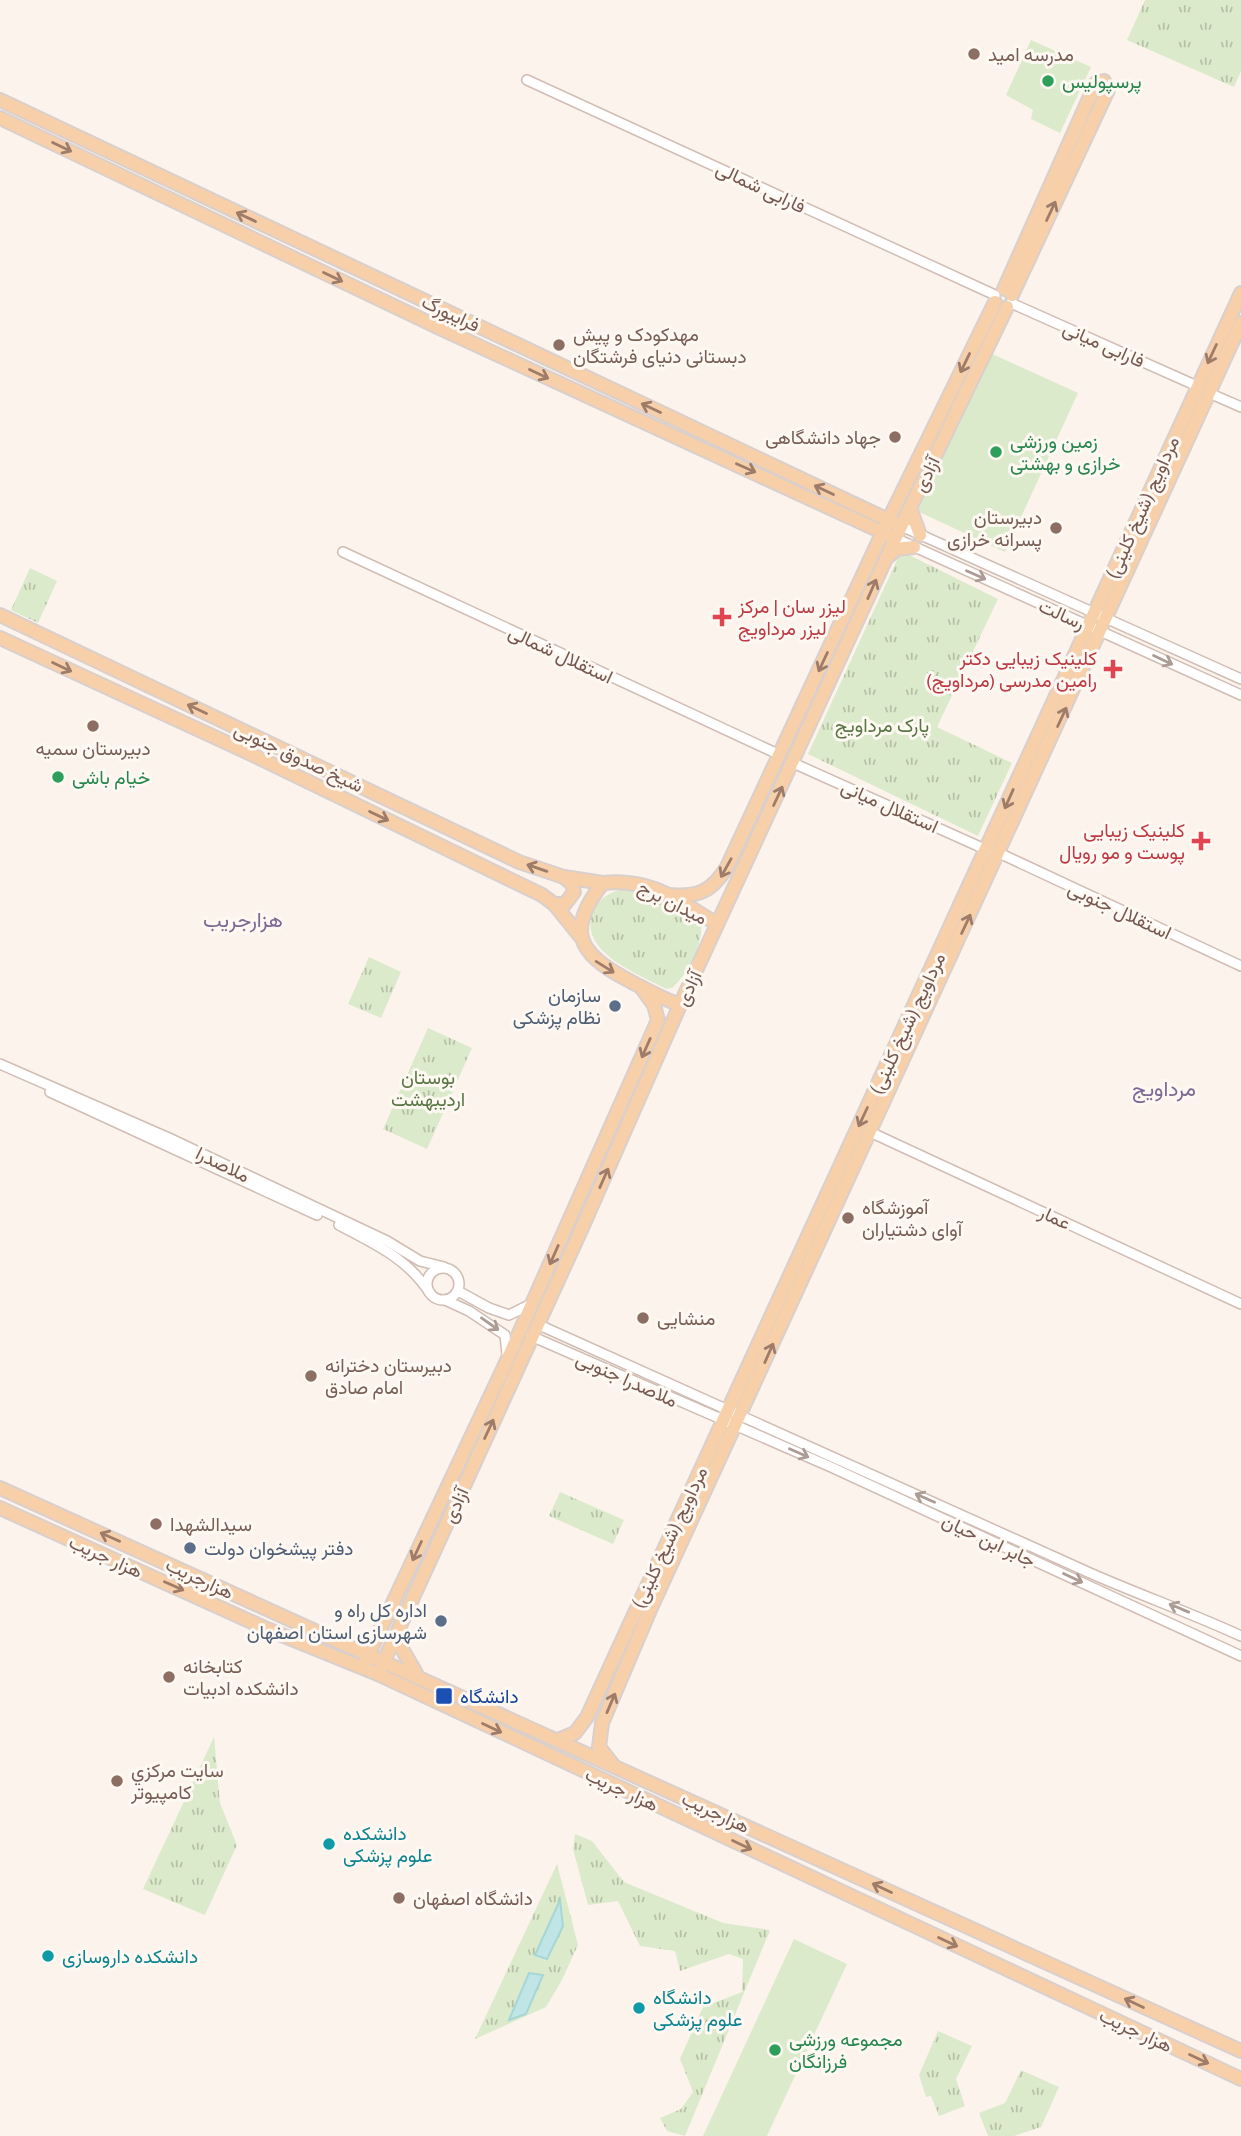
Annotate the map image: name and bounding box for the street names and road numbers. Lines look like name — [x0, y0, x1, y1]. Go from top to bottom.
street label: فارابی شمالی — [712, 155, 810, 219]
street label: فرایبورگ — [418, 288, 484, 338]
street label: فارابی میانی — [1059, 314, 1149, 374]
street label: مرداویج (شیخ کلینی) — [1099, 432, 1186, 583]
street label: آزادی — [906, 450, 946, 496]
street label: رسالت — [1035, 592, 1089, 636]
street label: استقلال شمالی — [504, 618, 618, 690]
street label: شیخ صدوق جنوبی — [230, 716, 368, 799]
street label: استقلال میانی — [837, 773, 943, 839]
street label: میدان برج — [634, 874, 712, 930]
street label: استقلال جنوبی — [1064, 875, 1176, 945]
street label: مرداویج (شیخ کلینی) — [863, 948, 952, 1098]
street label: آزادی — [669, 965, 708, 1010]
street label: ملاصدرا — [192, 1140, 254, 1188]
street label: عمار — [1034, 1198, 1075, 1236]
street label: ملاصدرا جنوبی — [572, 1345, 682, 1413]
street label: مرداویج (شیخ کلینی) — [625, 1462, 714, 1612]
street label: آزادی — [436, 1482, 475, 1527]
street label: جابر ابن حیان — [938, 1507, 1040, 1573]
street label: هزار جریب — [65, 1528, 147, 1584]
street label: هزارجریب — [162, 1551, 238, 1605]
street label: هزار جریب — [581, 1761, 663, 1817]
street label: هزارجریب — [678, 1785, 754, 1839]
street label: هزار جریب — [1095, 2002, 1177, 2058]

